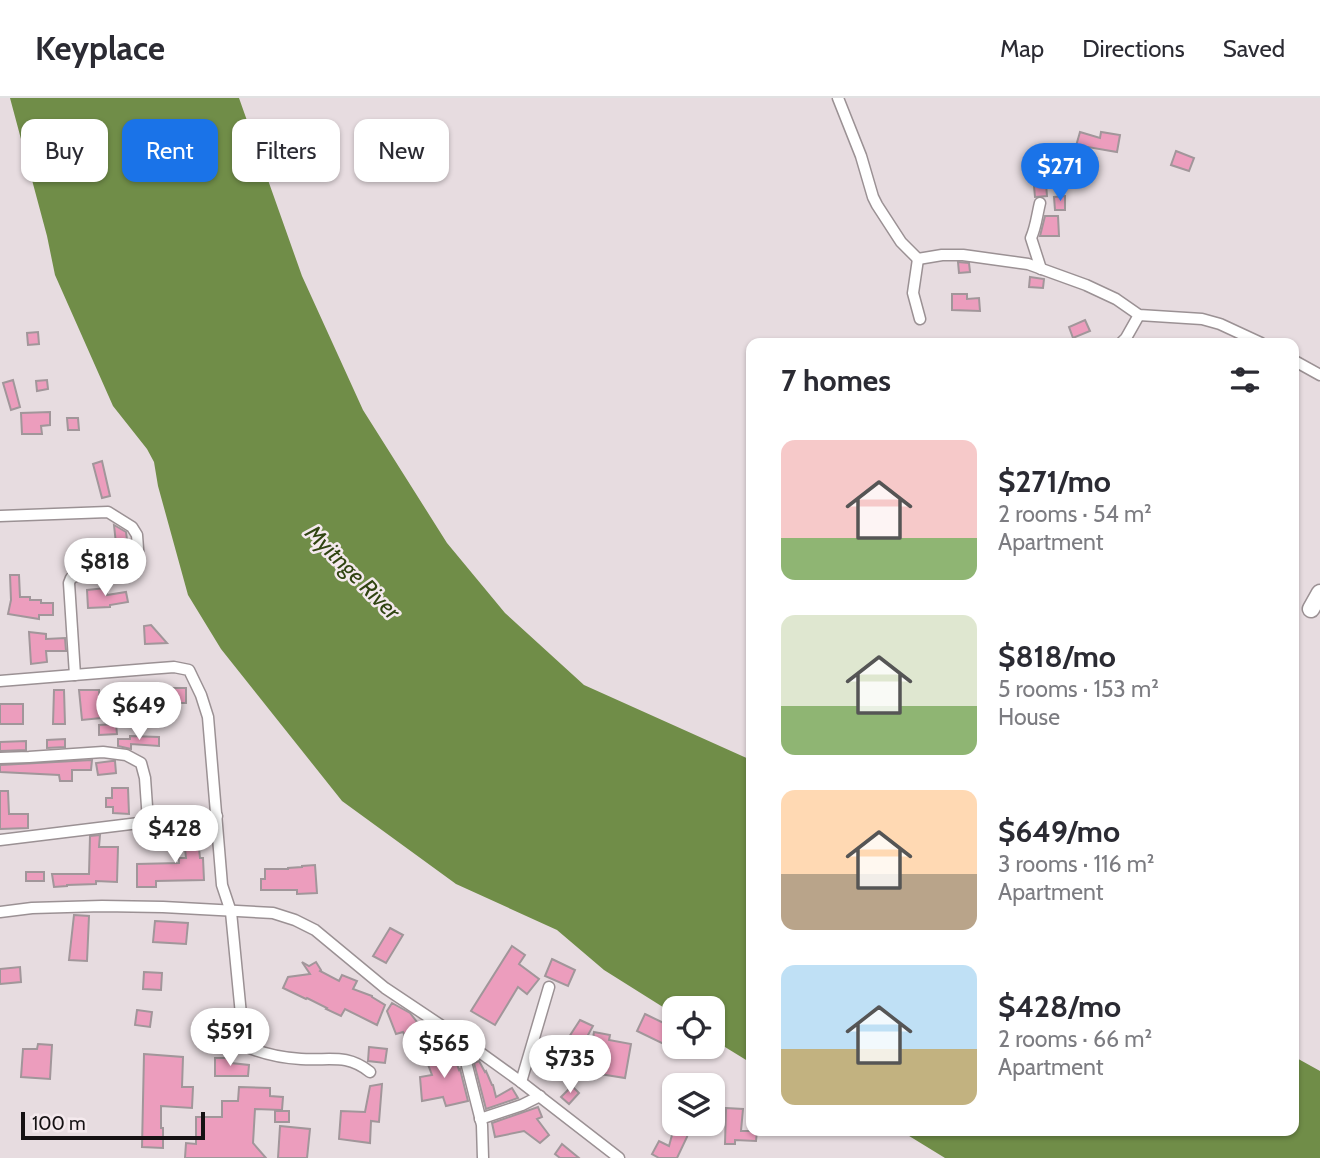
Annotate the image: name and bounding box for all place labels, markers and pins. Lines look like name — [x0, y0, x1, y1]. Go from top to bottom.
pin: $271 — [1019, 144, 1101, 203]
pin: $818 — [64, 538, 146, 598]
pin: $649 — [98, 682, 180, 742]
pin: $428 — [134, 806, 216, 865]
pin: $591 — [189, 1009, 271, 1068]
pin: $565 — [403, 1020, 485, 1080]
pin: $735 — [529, 1035, 611, 1095]

